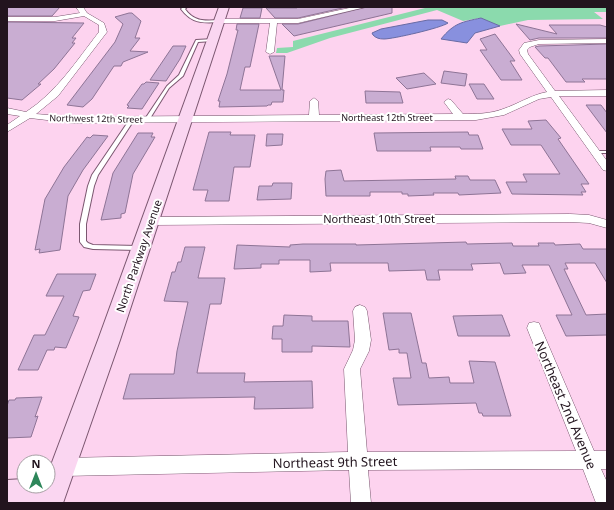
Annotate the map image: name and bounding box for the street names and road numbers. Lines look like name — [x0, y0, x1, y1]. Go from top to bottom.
street label: Northwest 12th Street — [49, 111, 144, 126]
street label: Northeast 12th Street — [341, 111, 433, 124]
street label: North Parkway Avenue — [112, 197, 165, 314]
street label: Northeast 10th Street — [323, 211, 435, 226]
street label: Northeast 2nd Avenue — [531, 338, 601, 472]
street label: Northeast 9th Street — [273, 452, 398, 472]

